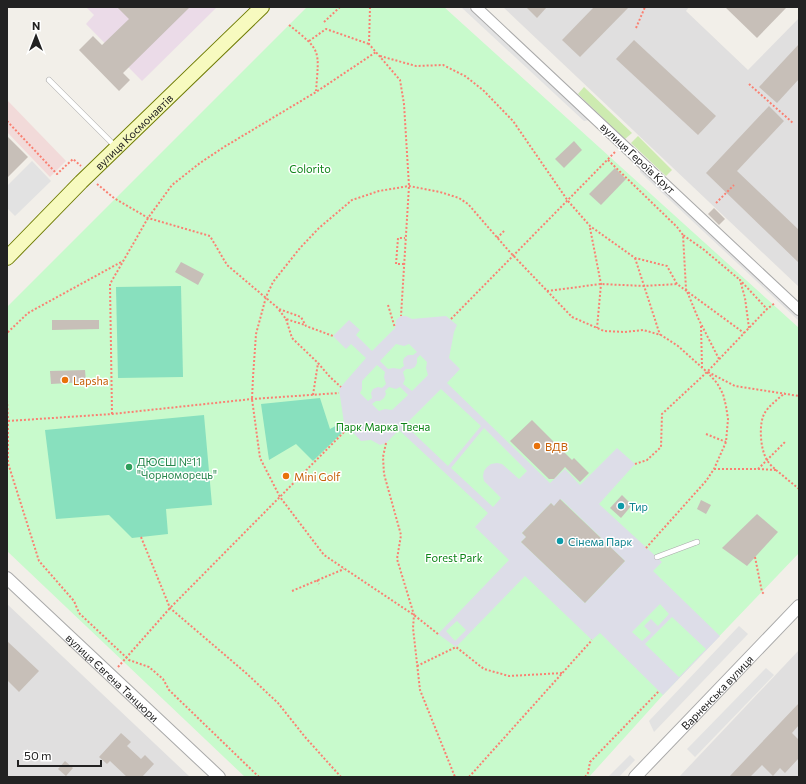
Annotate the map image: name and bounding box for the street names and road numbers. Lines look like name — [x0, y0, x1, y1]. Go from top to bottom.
street label: вулиця Космонавтів — [92, 91, 175, 172]
street label: вулиця Героїв Крут — [598, 120, 678, 196]
street label: вулиця Євгена Танцюри — [64, 631, 162, 724]
street label: Варненська вулиця — [678, 652, 755, 732]

